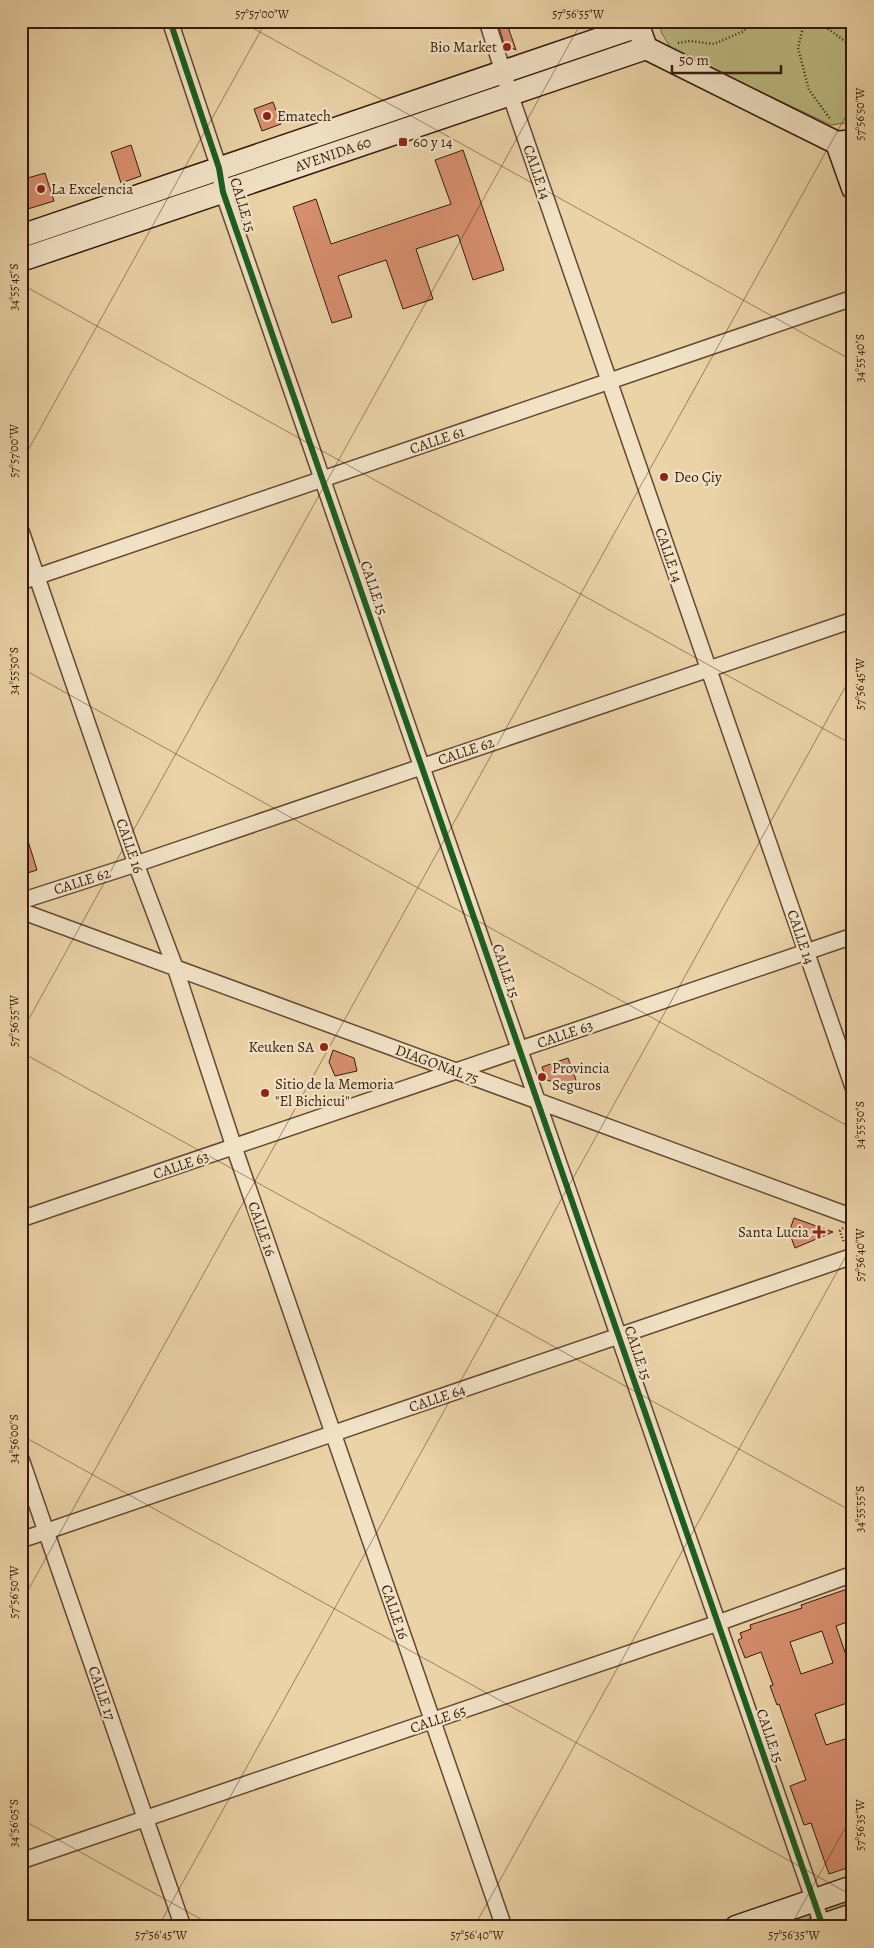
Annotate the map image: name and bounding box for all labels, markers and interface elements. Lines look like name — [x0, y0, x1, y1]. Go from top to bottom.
text: 57°57'00"W — [235, 6, 290, 22]
text: 57°56'55"W — [552, 6, 605, 22]
place label: Bio Market — [429, 37, 497, 57]
marker: Bio Market — [501, 41, 513, 53]
scale bar — [672, 42, 780, 74]
text: 50 m — [679, 50, 709, 70]
text: 57°56'50"W — [852, 87, 868, 140]
place label: Ematech — [277, 106, 331, 126]
marker: Ematech — [261, 110, 273, 122]
street label: AVENIDA 60 — [291, 132, 374, 177]
place label: 60 y 14 — [413, 132, 453, 152]
marker: 60 y 14 — [397, 136, 409, 148]
street label: CALLE 14 — [518, 142, 556, 202]
street label: CALLE 15 — [225, 175, 261, 235]
place label: La Excelencia — [51, 179, 133, 199]
marker: La Excelencia — [35, 183, 47, 195]
text: 34°55'45"S — [6, 263, 22, 311]
text: 34°55'40"S — [852, 334, 868, 382]
street label: CALLE 61 — [407, 421, 467, 459]
text: 57°57'00"W — [6, 423, 22, 478]
place label: Deo Çiy — [674, 467, 722, 487]
marker: Deo Çiy — [658, 471, 670, 483]
street label: CALLE 14 — [650, 525, 688, 585]
street label: CALLE 15 — [355, 558, 393, 618]
text: 34°55'50"S — [6, 647, 22, 695]
text: 57°56'45"W — [852, 657, 868, 710]
street label: CALLE 62 — [435, 732, 497, 770]
street label: CALLE 16 — [111, 816, 149, 876]
street label: CALLE 62 — [51, 862, 113, 900]
street label: CALLE 14 — [782, 907, 820, 967]
street label: CALLE 15 — [487, 941, 525, 1001]
text: 57°56'55"W — [6, 994, 22, 1047]
street label: CALLE 63 — [534, 1015, 596, 1053]
place label: Keuken SA — [248, 1037, 314, 1057]
street label: DIAGONAL 75 — [392, 1040, 482, 1088]
marker: Keuken SA — [318, 1041, 330, 1053]
place label: Provincia Seguros — [552, 1058, 610, 1095]
marker: Provincia Seguros — [536, 1071, 548, 1083]
place label: Sitio de la Memoria "El Bichicui" — [275, 1074, 394, 1111]
marker: Sitio de la Memoria "El Bichicui" — [259, 1087, 271, 1099]
text: 34°55'50"S — [852, 1101, 868, 1149]
street label: CALLE 63 — [150, 1146, 212, 1184]
street label: CALLE 16 — [243, 1199, 281, 1259]
place label: Santa Lucia — [738, 1222, 809, 1242]
marker: Santa Lucia — [813, 1226, 825, 1238]
text: 57°56'40"W — [852, 1228, 868, 1282]
street label: CALLE 15 — [619, 1323, 657, 1383]
street label: CALLE 64 — [406, 1379, 468, 1417]
text: 34°56'00"S — [6, 1414, 22, 1464]
text: 34°55'55"S — [852, 1486, 868, 1532]
text: 57°56'50"W — [6, 1565, 22, 1618]
street label: CALLE 16 — [376, 1582, 414, 1642]
street label: CALLE 17 — [83, 1663, 121, 1723]
street label: CALLE 65 — [407, 1700, 469, 1738]
street label: CALLE 15 — [751, 1706, 789, 1766]
text: 57°56'35"W — [852, 1798, 868, 1851]
text: 34°56'05"S — [6, 1799, 22, 1847]
text: 57°56'45"W — [135, 1927, 188, 1943]
text: 57°56'40"W — [450, 1927, 504, 1943]
text: 57°56'35"W — [768, 1927, 821, 1943]

